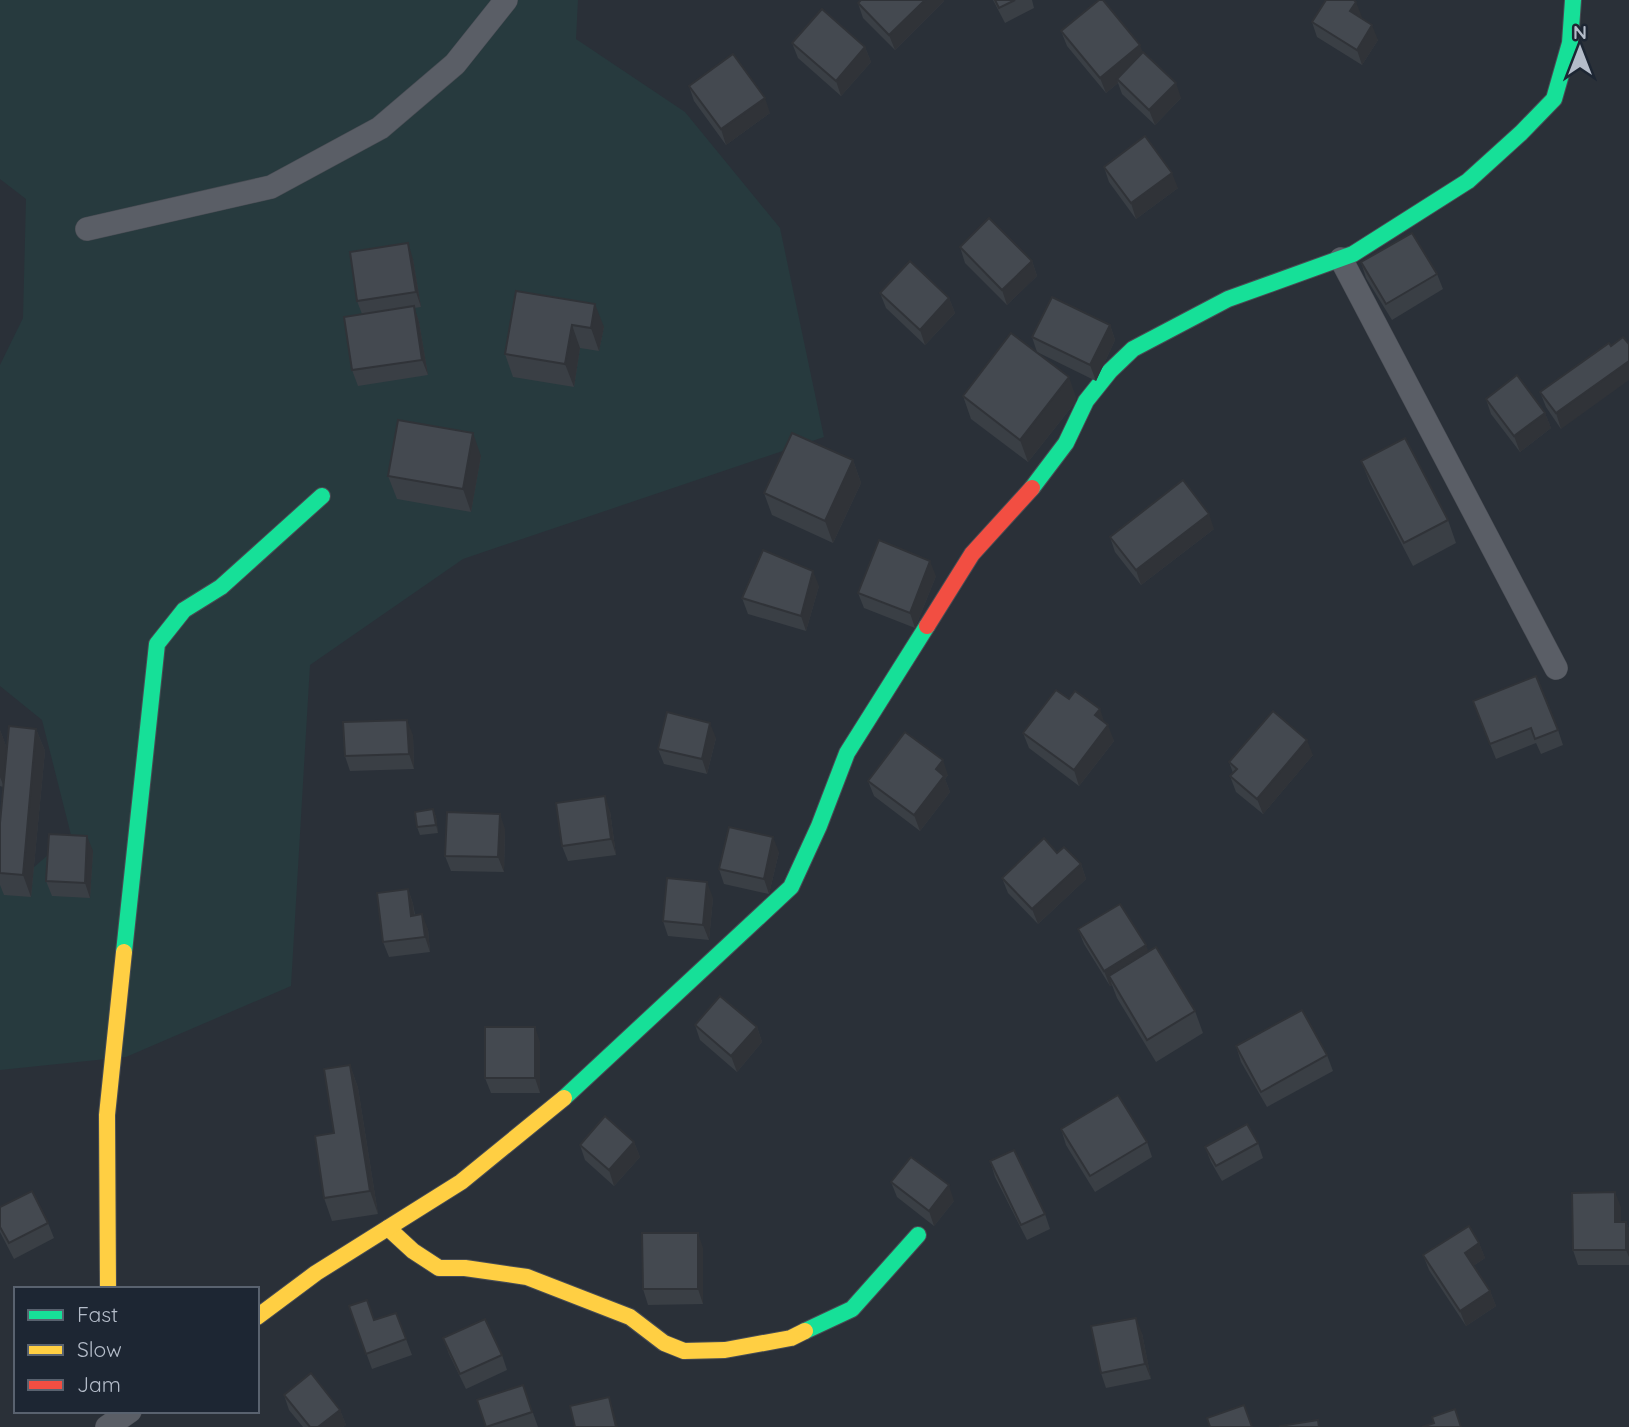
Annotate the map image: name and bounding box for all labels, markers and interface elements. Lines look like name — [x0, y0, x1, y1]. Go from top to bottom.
north arrow — [1545, 14, 1615, 84]
text: N — [1573, 20, 1587, 44]
legend — [14, 1287, 259, 1413]
text: Fast — [77, 1301, 118, 1327]
text: Slow — [77, 1336, 122, 1362]
text: Jam — [77, 1371, 121, 1397]

